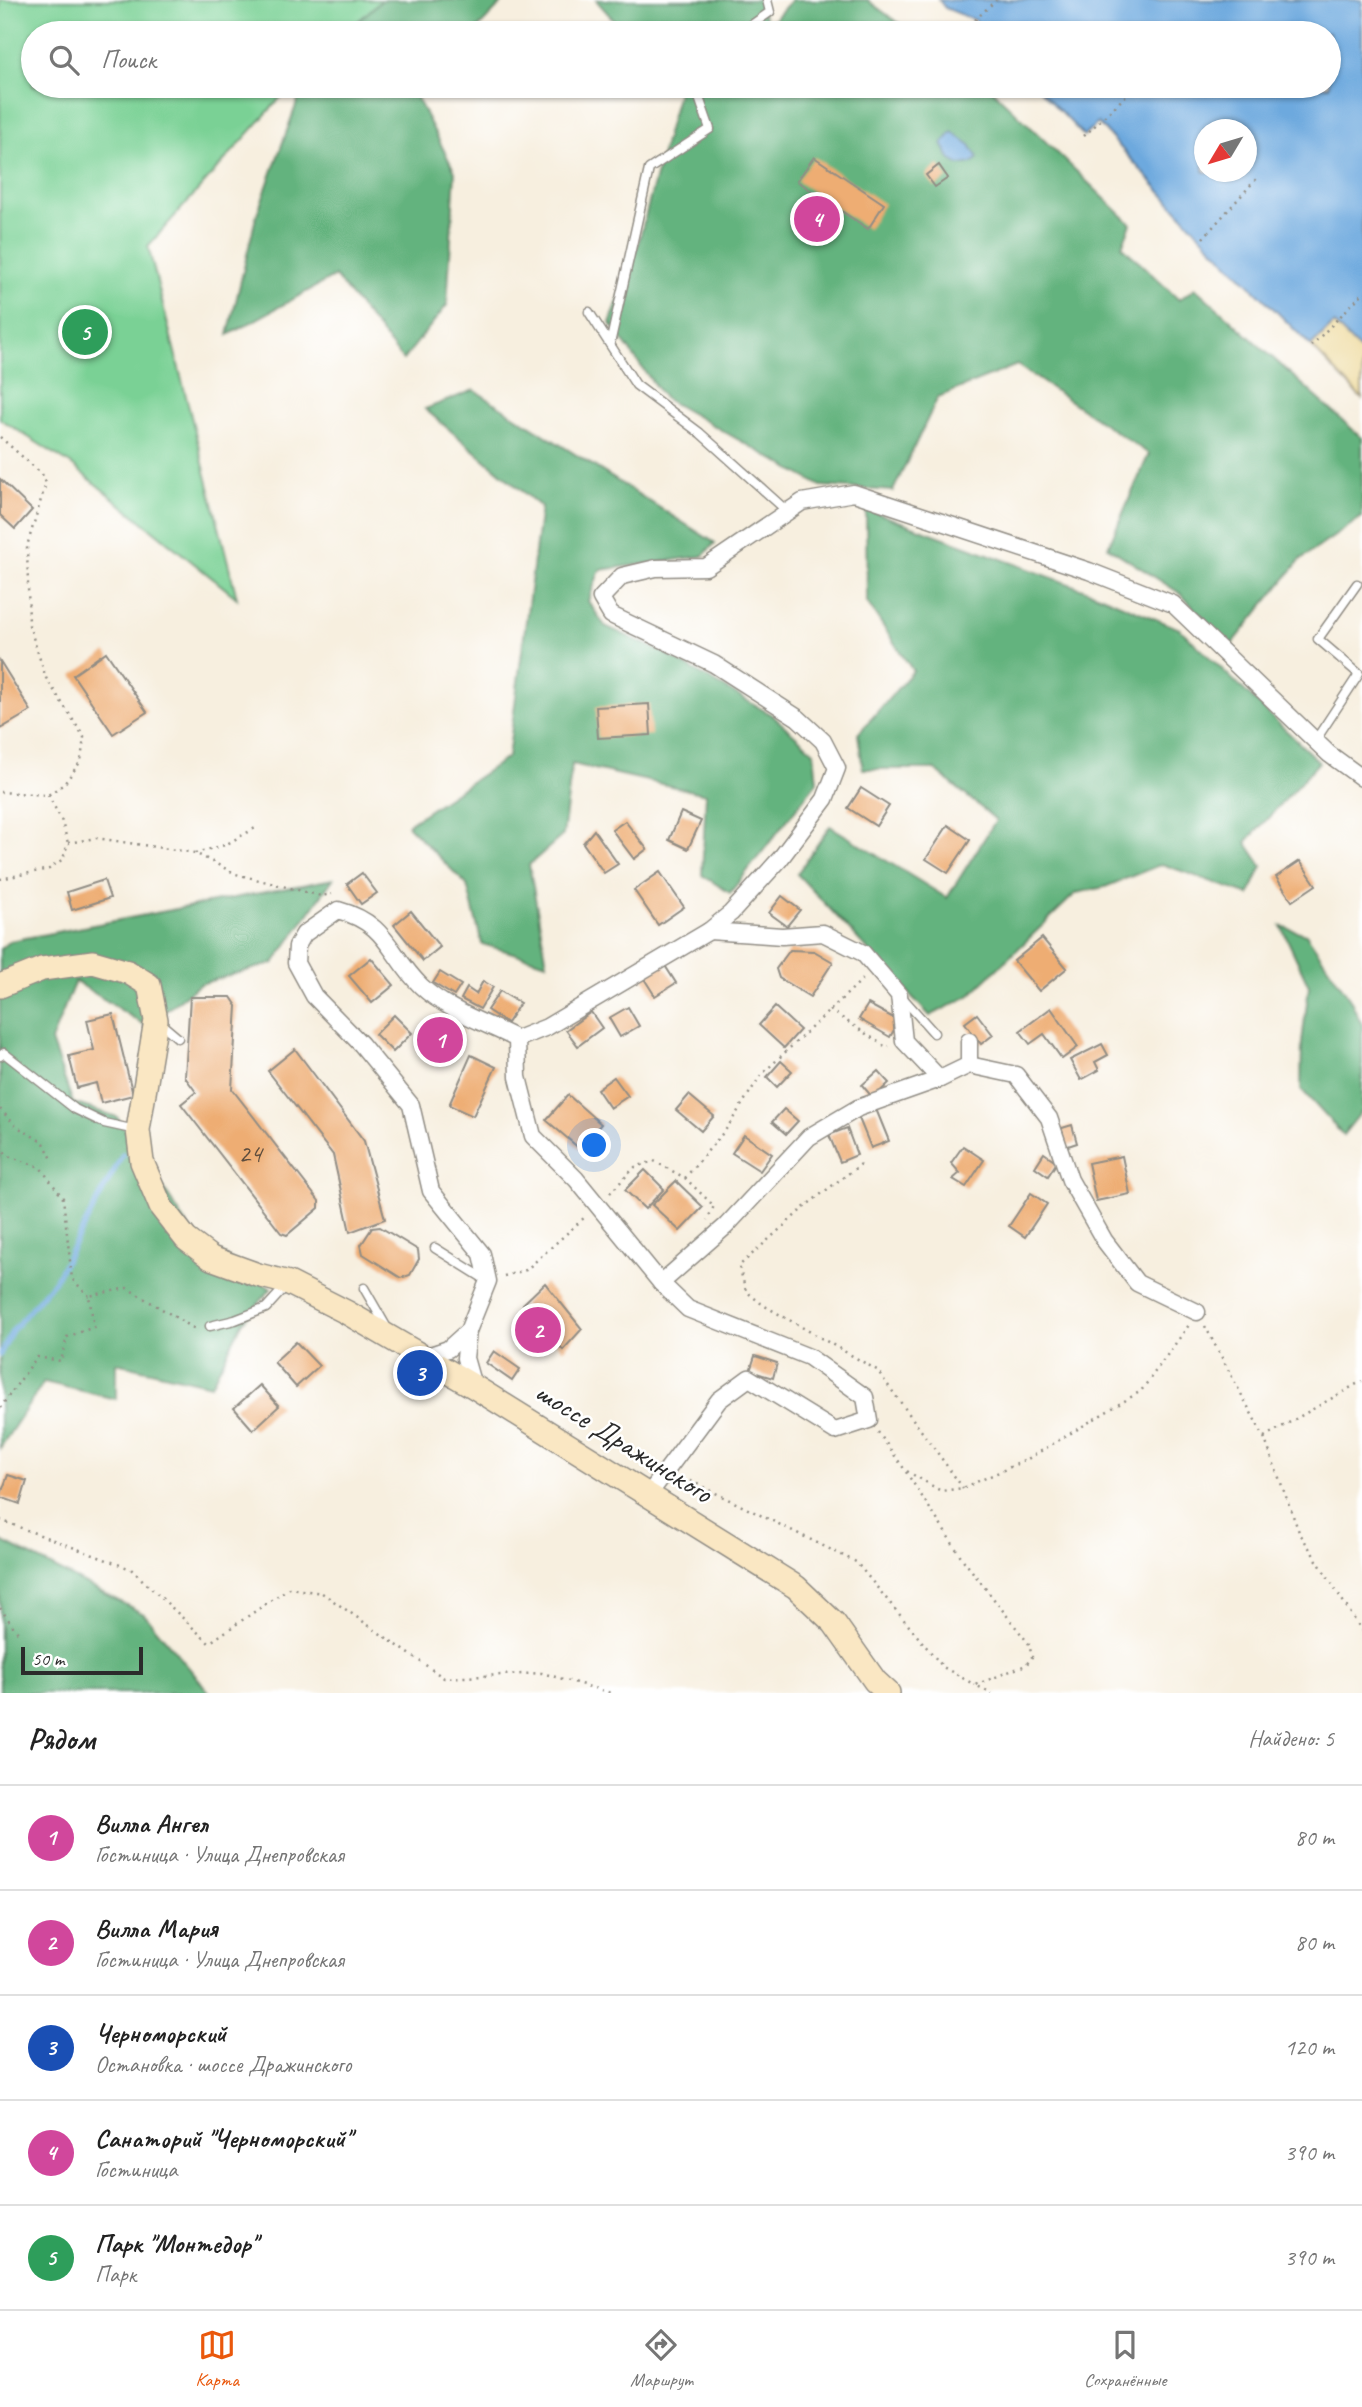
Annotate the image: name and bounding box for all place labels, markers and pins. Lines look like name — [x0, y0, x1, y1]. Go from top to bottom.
pin: 4 — [794, 193, 840, 245]
pin: 5 — [62, 306, 108, 358]
pin: 1 — [417, 1014, 463, 1066]
pin: 2 — [515, 1304, 561, 1356]
pin: 3 — [397, 1347, 443, 1399]

